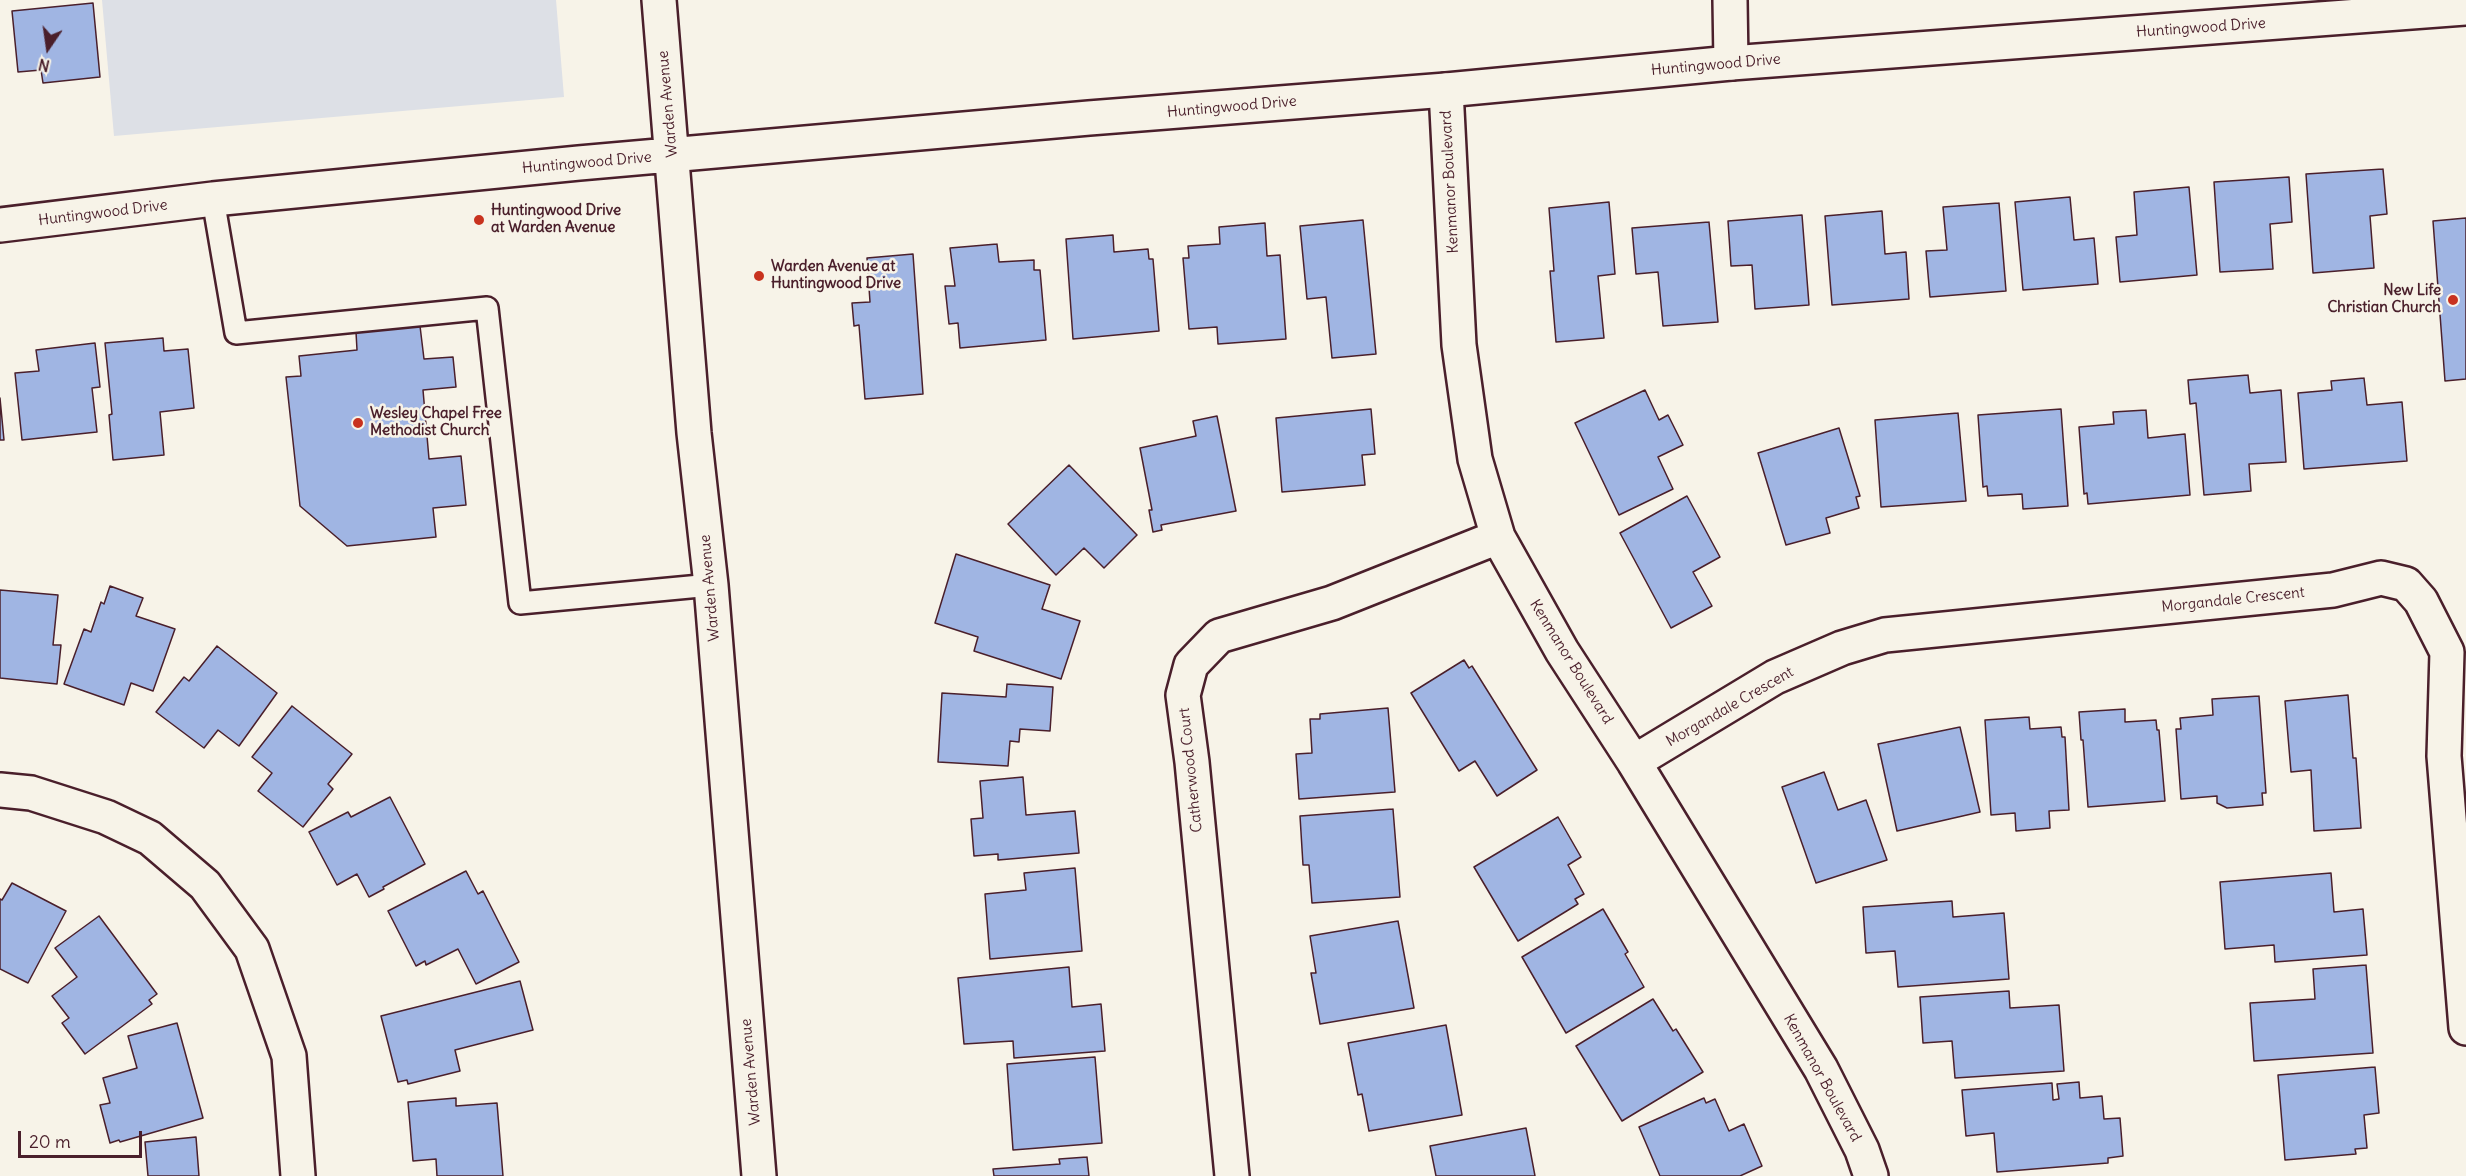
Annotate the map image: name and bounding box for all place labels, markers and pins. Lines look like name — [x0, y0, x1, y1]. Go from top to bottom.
place label: Huntingwood Drive at Warden Avenue — [491, 202, 621, 237]
marker: Huntingwood Drive at Warden Avenue — [472, 213, 486, 227]
place label: Warden Avenue at Huntingwood Drive — [771, 258, 901, 293]
marker: Warden Avenue at Huntingwood Drive — [752, 269, 766, 283]
place label: New Life Christian Church — [2327, 282, 2441, 317]
marker: New Life Christian Church — [2446, 293, 2460, 307]
place label: Wesley Chapel Free Methodist Church — [370, 405, 502, 440]
marker: Wesley Chapel Free Methodist Church — [351, 416, 365, 430]

